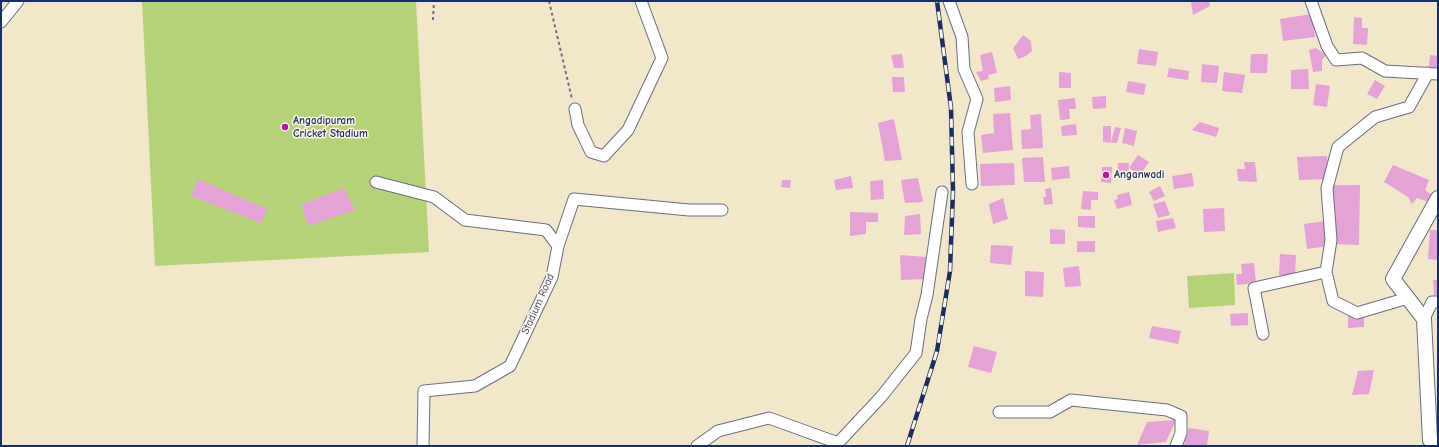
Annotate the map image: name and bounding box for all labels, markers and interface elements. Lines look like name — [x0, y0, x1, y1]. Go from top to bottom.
place label: Angadipuram Cricket Stadium — [293, 114, 368, 140]
marker: Angadipuram Cricket Stadium — [280, 122, 290, 132]
place label: Anganwadi — [1114, 168, 1164, 182]
marker: Anganwadi — [1101, 170, 1111, 180]
street label: Stadium Road — [519, 272, 557, 336]

